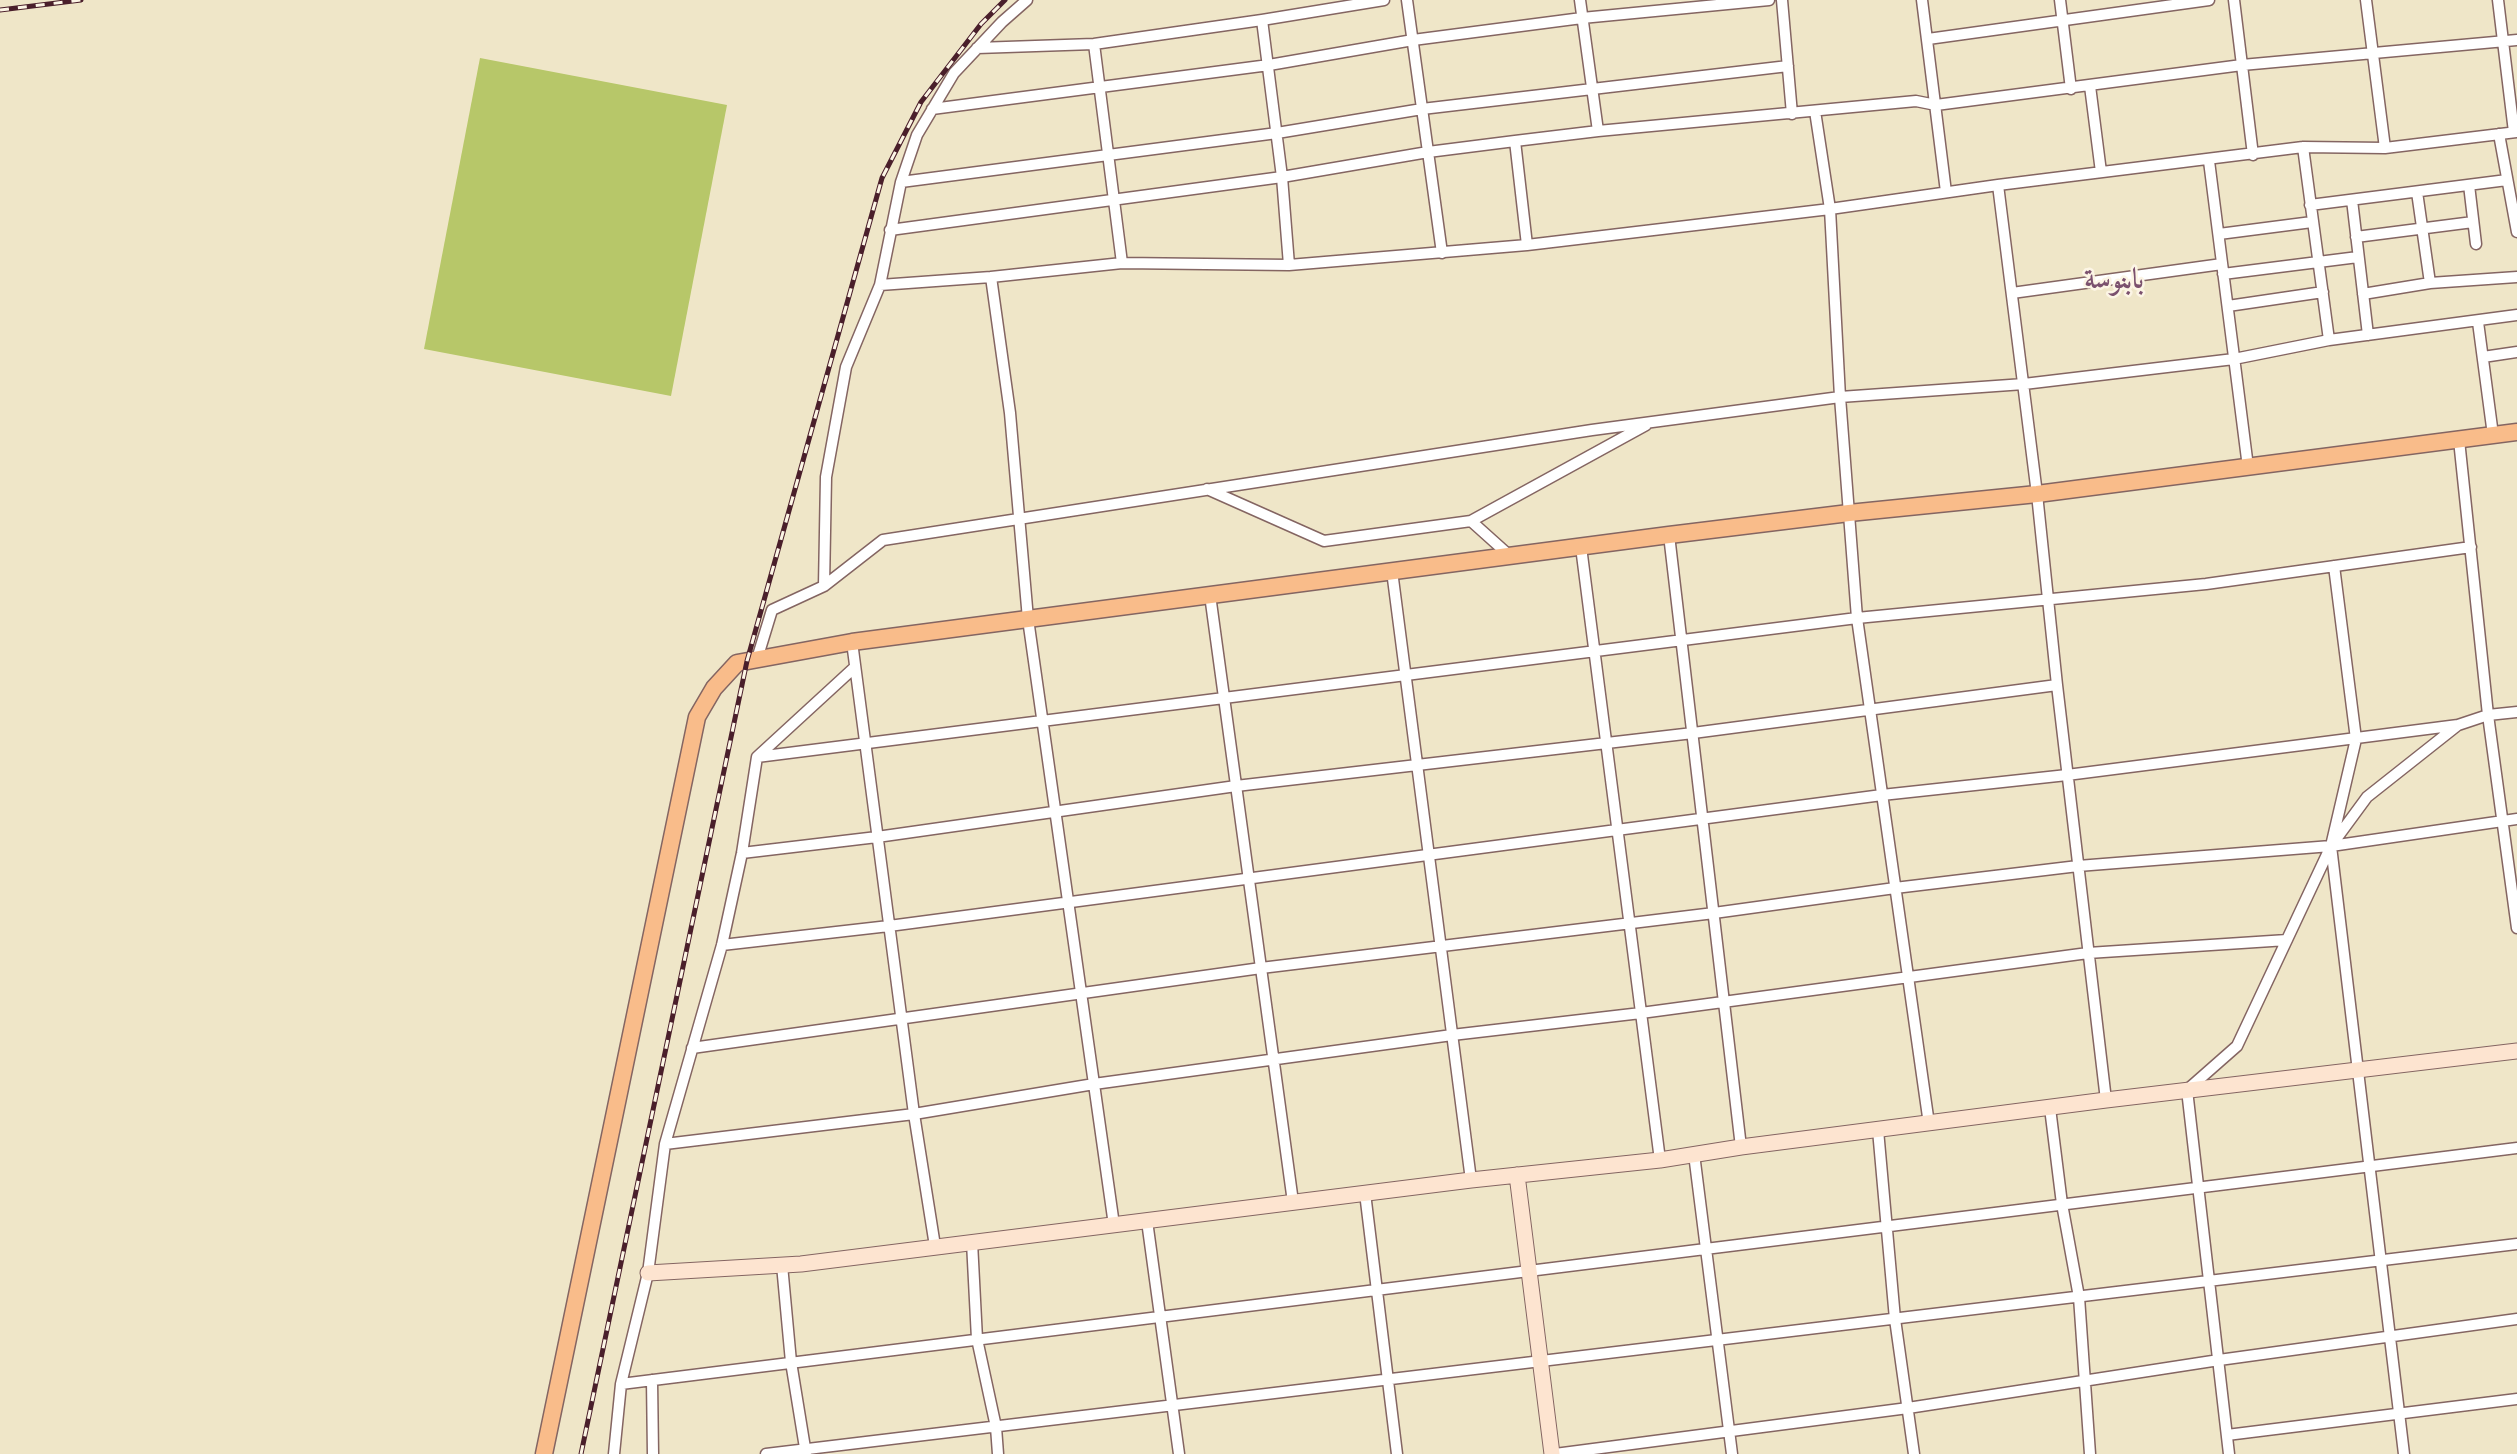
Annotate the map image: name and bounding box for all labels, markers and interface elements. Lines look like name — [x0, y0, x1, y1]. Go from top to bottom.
district label: بابنوسة — [2084, 264, 2144, 298]

